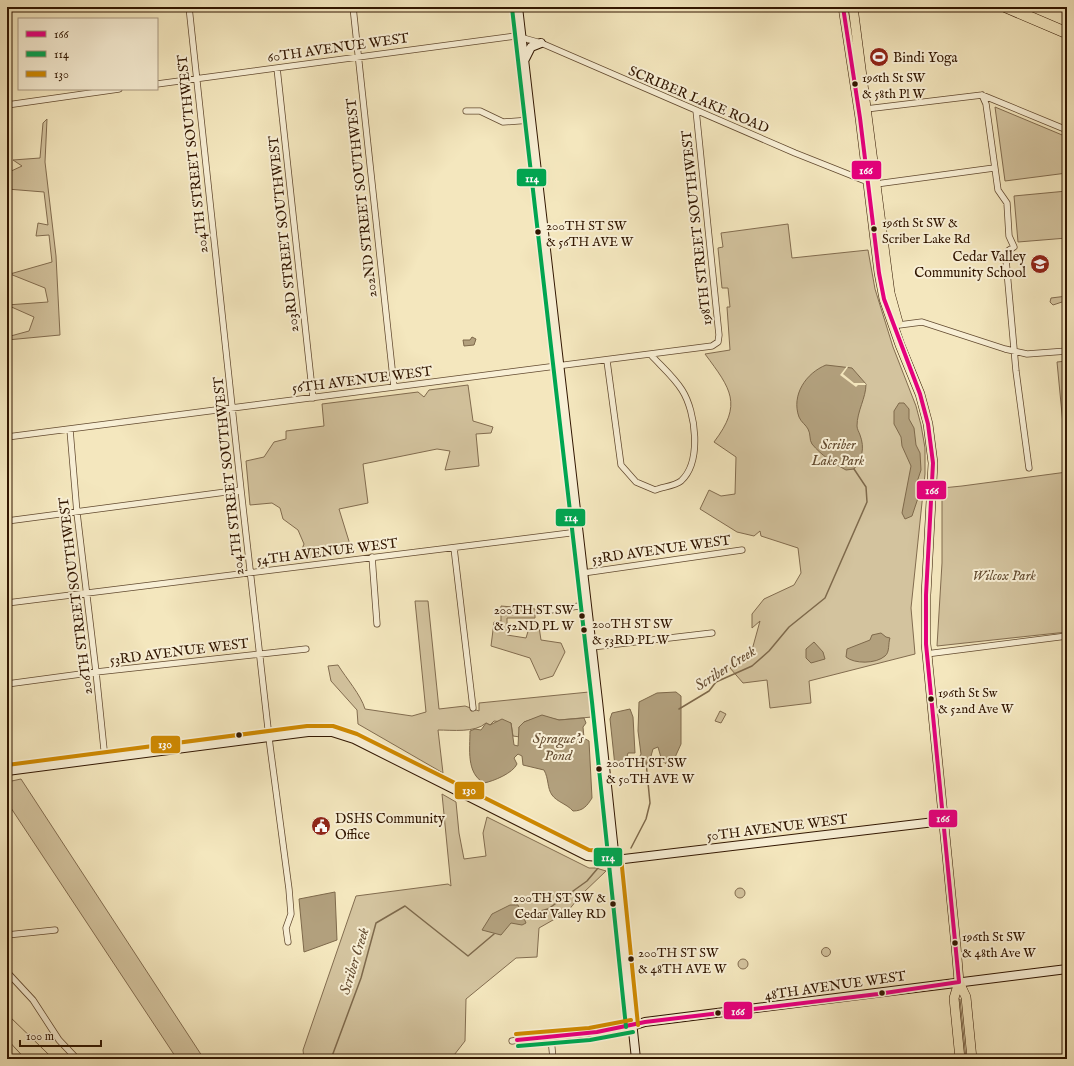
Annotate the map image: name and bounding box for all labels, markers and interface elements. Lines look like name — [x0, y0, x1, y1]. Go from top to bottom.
legend — [18, 18, 158, 90]
text: 166 — [54, 27, 70, 42]
street label: 60TH AVENUE WEST — [266, 29, 411, 67]
sports icon: Bindi Yoga — [868, 46, 890, 68]
text: 114 — [54, 47, 69, 62]
place label: Bindi Yoga — [893, 49, 959, 67]
street label: 204TH STREET SOUTHWEST — [174, 53, 212, 254]
street label: SCRIBER LAKE ROAD — [626, 62, 772, 138]
text: 130 — [54, 67, 69, 82]
place label: 196th St SW & 58th Pl W — [862, 70, 926, 103]
marker: 196th St SW & 58th Pl W — [850, 79, 860, 89]
street label: 202ND STREET SOUTHWEST — [342, 97, 381, 298]
street label: 198TH STREET SOUTHWEST — [678, 129, 716, 326]
street label: 203RD STREET SOUTHWEST — [265, 134, 303, 333]
line badge: 166 — [851, 160, 882, 180]
text: 166 — [859, 164, 874, 178]
line badge: 114 — [516, 168, 547, 187]
text: 114 — [525, 172, 539, 186]
place label: 196th St SW & Scriber Lake Rd — [882, 215, 970, 248]
place label: 200TH ST SW & 56TH AVE W — [546, 218, 634, 251]
marker: 196th St SW & Scriber Lake Rd — [869, 224, 879, 234]
marker: 200TH ST SW & 56TH AVE W — [533, 227, 543, 237]
place label: Cedar Valley Community School — [914, 248, 1026, 282]
school or university icon: Cedar Valley Community School — [1029, 253, 1051, 275]
street label: 56TH AVENUE WEST — [291, 362, 434, 398]
street label: 204TH STREET SOUTHWEST — [210, 375, 248, 576]
park label: Scriber Lake Park — [811, 436, 865, 470]
line badge: 166 — [916, 480, 947, 500]
text: 166 — [925, 484, 940, 498]
street label: 206TH STREET SOUTHWEST — [55, 495, 97, 695]
line badge: 114 — [555, 508, 586, 527]
text: 114 — [564, 511, 578, 525]
street label: 53RD AVENUE WEST — [591, 531, 733, 569]
street label: 54TH AVENUE WEST — [256, 534, 399, 570]
park label: Wilcox Park — [972, 567, 1036, 585]
place label: 200TH ST SW & 52ND PL W — [494, 602, 575, 635]
marker: 200TH ST SW & 52ND PL W — [577, 611, 587, 621]
place label: 200TH ST SW & 53RD PL W — [592, 616, 673, 649]
marker: 200TH ST SW & 53RD PL W — [579, 625, 589, 635]
street label: 53RD AVENUE WEST — [109, 634, 251, 669]
water label: Scriber Creek — [691, 642, 759, 695]
place label: 196th St Sw & 52nd Ave W — [938, 685, 1014, 718]
marker: 196th St Sw & 52nd Ave W — [926, 694, 936, 704]
water label: Sprague's Pond — [532, 729, 584, 765]
unlabelled marker — [234, 730, 244, 740]
line badge: 130 — [150, 735, 181, 754]
text: 130 — [158, 738, 172, 752]
place label: 200TH ST SW & 50TH AVE W — [606, 755, 695, 788]
marker: 200TH ST SW & 50TH AVE W — [594, 764, 604, 774]
line badge: 130 — [454, 781, 485, 800]
text: 130 — [462, 784, 476, 798]
line badge: 166 — [928, 809, 958, 828]
place label: DSHS Community Office — [335, 810, 445, 844]
street label: 50TH AVENUE WEST — [706, 810, 849, 846]
text: 166 — [936, 812, 951, 826]
public building icon: DSHS Community Office — [310, 815, 332, 837]
line badge: 114 — [593, 847, 623, 867]
text: 114 — [601, 851, 615, 865]
place label: 200TH ST SW & Cedar Valley RD — [513, 890, 606, 923]
marker: 200TH ST SW & Cedar Valley RD — [608, 899, 618, 909]
water label: Scriber Creek — [335, 925, 374, 997]
place label: 196th St SW & 48th Ave W — [962, 929, 1036, 962]
marker: 196th St SW & 48th Ave W — [950, 938, 960, 948]
place label: 200TH ST SW & 48TH AVE W — [638, 945, 727, 978]
marker: 200TH ST SW & 48TH AVE W — [626, 954, 636, 964]
street label: 48TH AVENUE WEST — [763, 967, 908, 1005]
unlabelled marker — [877, 988, 887, 998]
line badge: 166 — [723, 1001, 753, 1020]
text: 166 — [731, 1005, 746, 1019]
unlabelled marker — [713, 1008, 723, 1018]
scale bar — [20, 1022, 101, 1048]
text: 100 m — [26, 1029, 54, 1044]

